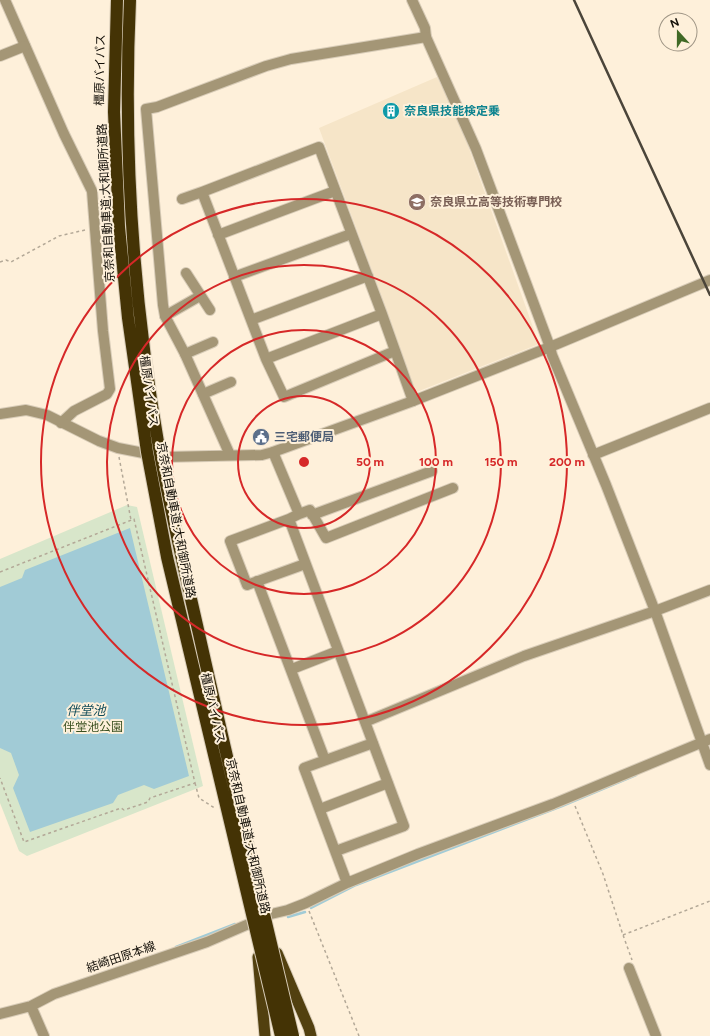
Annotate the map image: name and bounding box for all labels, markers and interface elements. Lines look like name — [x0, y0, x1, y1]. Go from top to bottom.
north arrow — [658, 12, 698, 52]
text: N — [668, 16, 681, 31]
street label: 橿原バイパス — [92, 34, 108, 106]
building icon: 奈良県技能検定乗 — [381, 101, 401, 121]
place label: 奈良県技能検定乗 — [404, 104, 500, 118]
street label: 京奈和自動車道;大和御所道路 — [95, 123, 117, 283]
school or university icon: 奈良県立高等技術専門校 — [407, 192, 427, 212]
place label: 奈良県立高等技術専門校 — [430, 195, 562, 209]
street label: 橿原バイパス — [137, 354, 161, 428]
public building icon: 三宅郵便局 — [251, 427, 271, 447]
place label: 三宅郵便局 — [274, 430, 334, 444]
street label: 京奈和自動車道;大和御所道路 — [154, 441, 198, 599]
centre of rings — [297, 455, 311, 469]
text: 50 m — [356, 455, 384, 469]
text: 100 m — [419, 455, 453, 469]
text: 150 m — [484, 455, 518, 469]
text: 200 m — [549, 455, 585, 469]
street label: 橿原バイパス — [198, 671, 228, 745]
water label: 伴堂池 — [66, 703, 107, 718]
park label: 伴堂池公園 — [63, 720, 123, 734]
street label: 京奈和自動車道;大和御所道路 — [223, 757, 273, 915]
street label: 結崎田原本線 — [85, 939, 157, 975]

